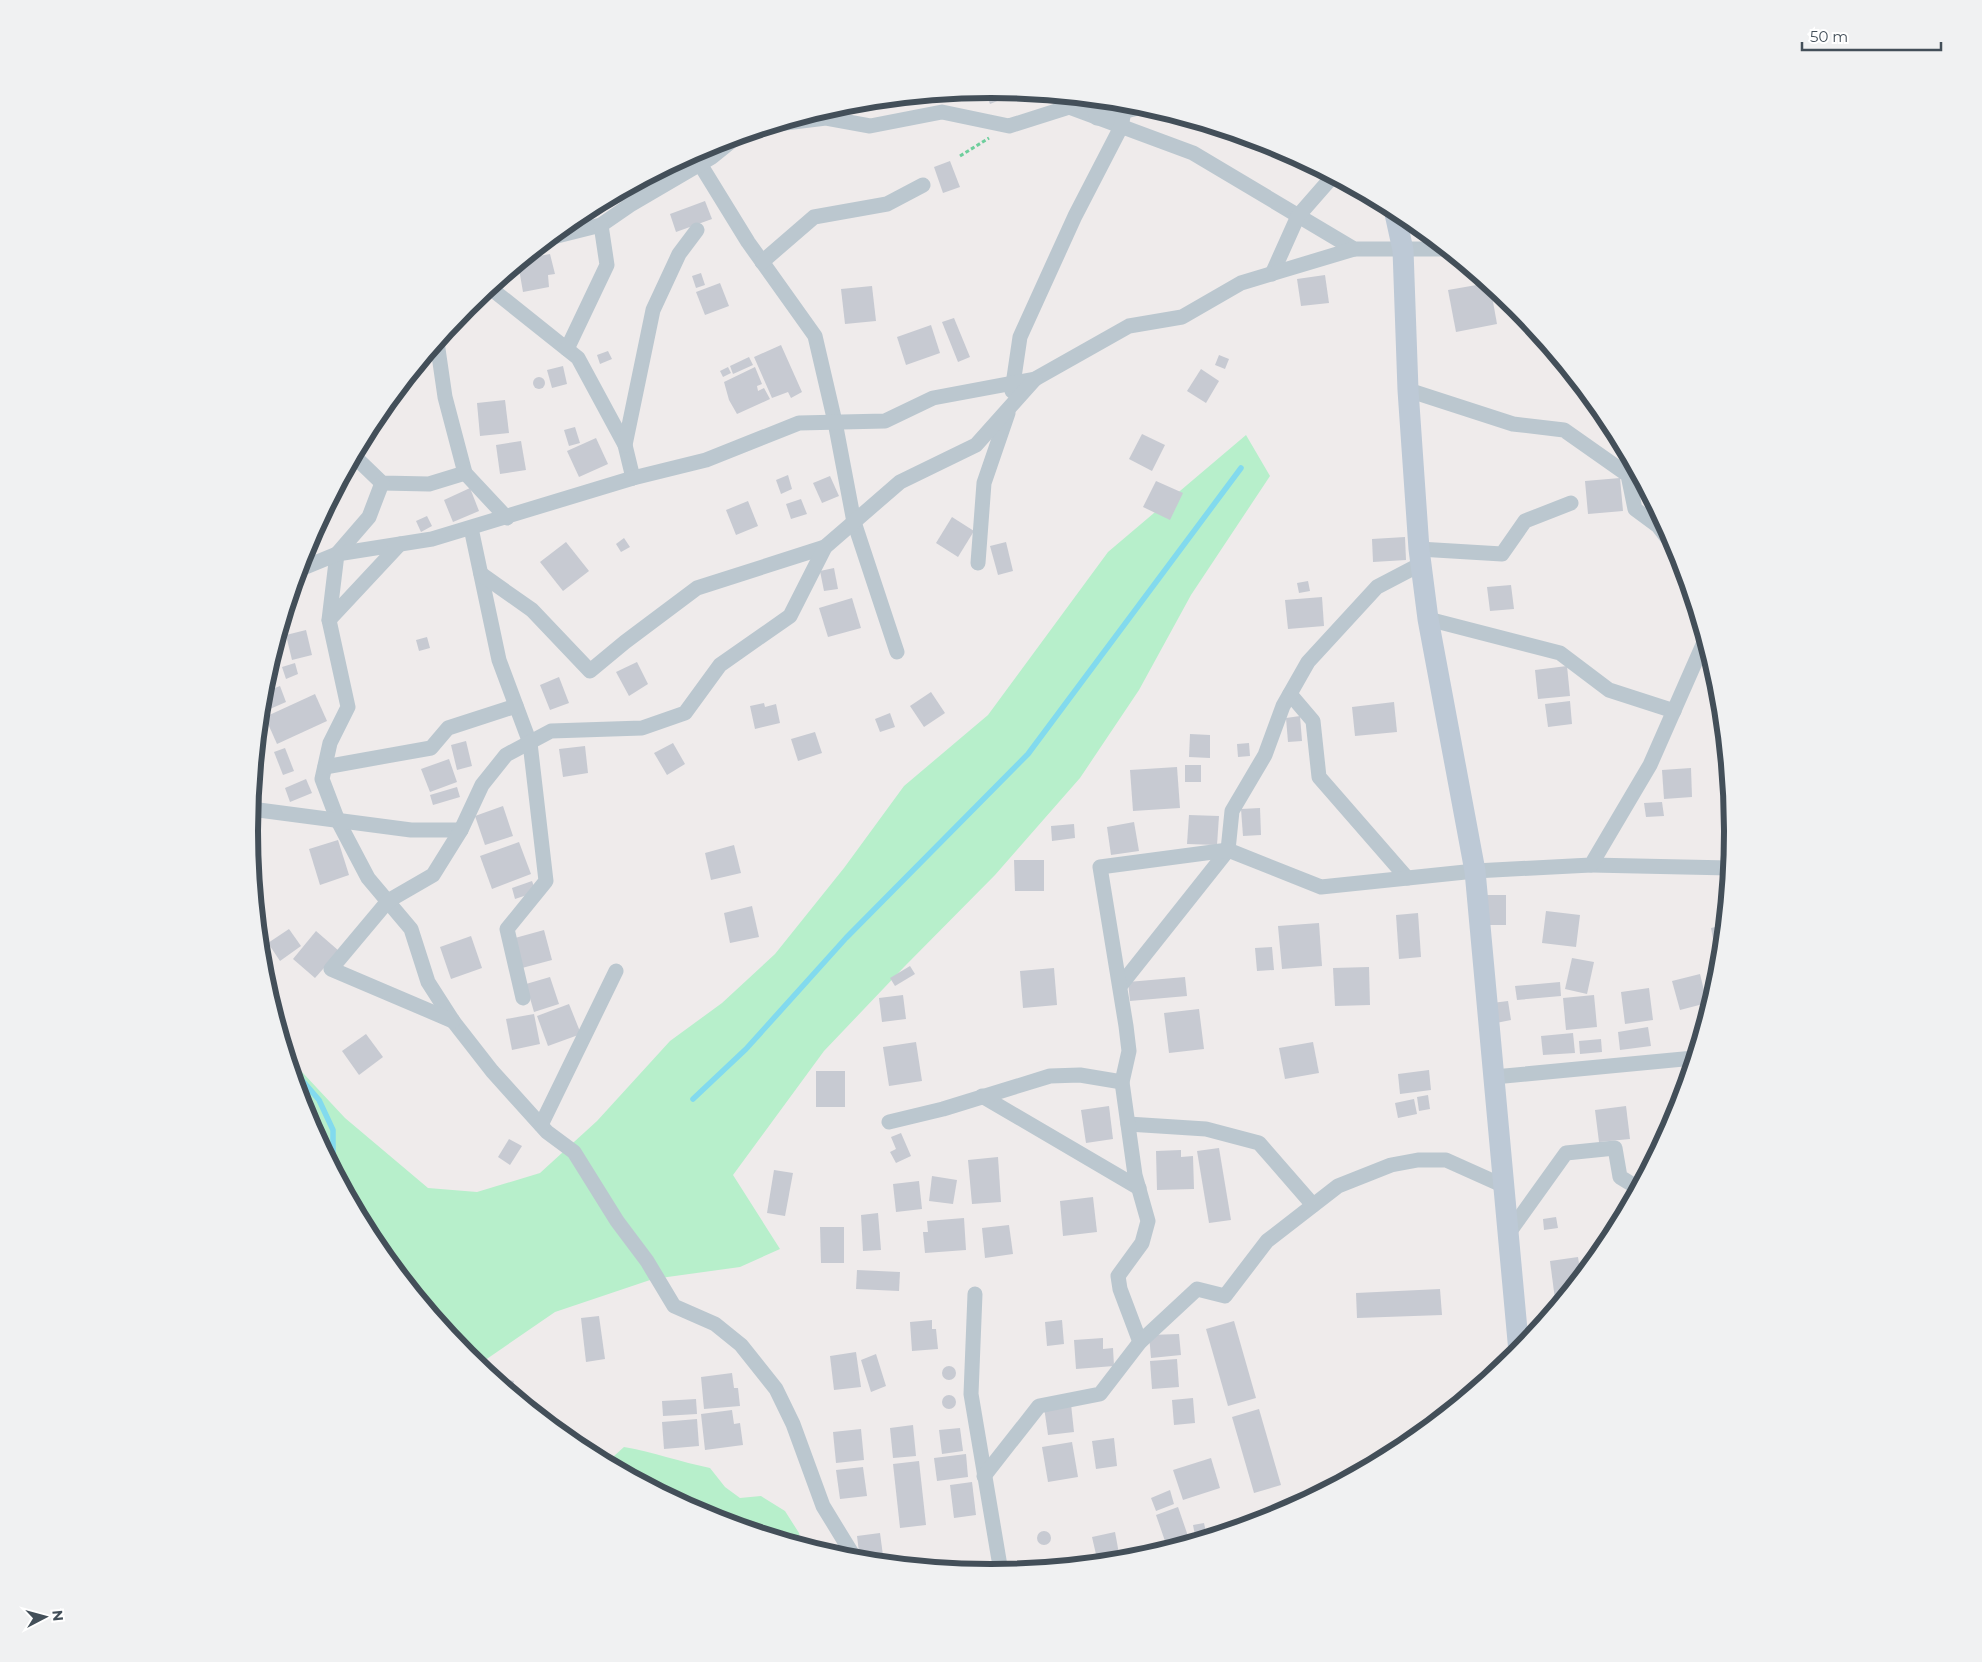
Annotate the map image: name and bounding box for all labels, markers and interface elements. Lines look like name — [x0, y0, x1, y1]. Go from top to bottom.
scale bar — [1802, 20, 1941, 52]
text: 50 m — [1810, 27, 1848, 46]
north arrow — [20, 1592, 70, 1642]
text: N — [48, 1609, 67, 1622]

